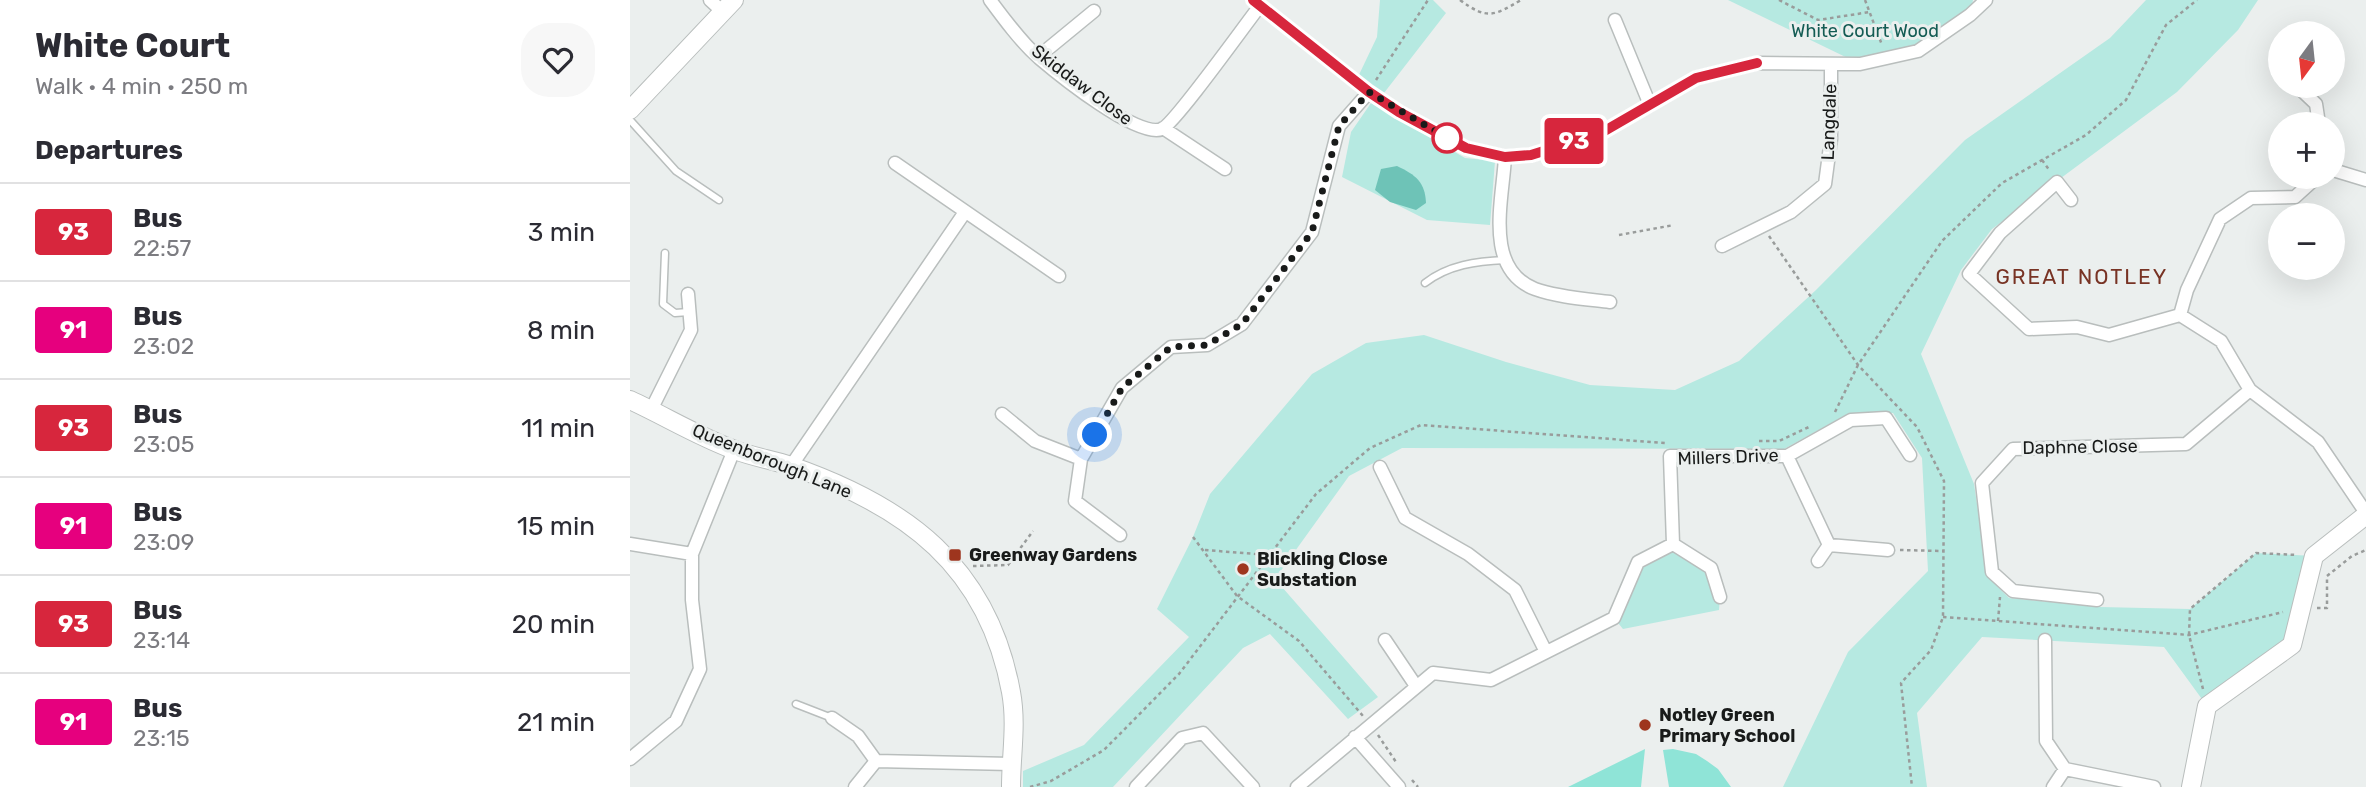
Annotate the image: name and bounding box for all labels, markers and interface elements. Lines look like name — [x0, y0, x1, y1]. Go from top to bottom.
park label: White Court Wood — [1791, 20, 1939, 42]
north arrow — [2268, 21, 2345, 98]
map controls — [2268, 21, 2345, 280]
button: heart — [521, 23, 595, 97]
text: White Court — [35, 26, 230, 65]
street label: Skiddaw Close — [1027, 40, 1137, 130]
text: Walk · 4 min · 250 m — [35, 72, 248, 100]
street label: Langdale — [1817, 83, 1841, 161]
button: + — [2268, 112, 2345, 189]
line badge: 93 — [1542, 118, 1606, 164]
unlabelled marker — [1432, 123, 1462, 153]
text: 93 — [1558, 127, 1590, 155]
text: Departures — [35, 135, 183, 166]
text: Bus — [133, 203, 182, 234]
button: − — [2268, 203, 2345, 280]
text: 3 min — [528, 217, 595, 248]
text: 93 — [58, 218, 89, 246]
text: 22:57 — [133, 234, 191, 262]
district label: GREAT NOTLEY — [1996, 264, 2168, 289]
text: Bus — [133, 301, 182, 332]
text: 8 min — [527, 315, 595, 346]
text: 91 — [60, 316, 87, 344]
text: 23:02 — [133, 332, 194, 360]
text: Bus — [133, 399, 182, 430]
text: 11 min — [521, 413, 595, 444]
text: 93 — [58, 414, 89, 442]
your location — [1077, 417, 1112, 452]
street label: Queenborough Lane — [689, 419, 855, 503]
text: 23:05 — [133, 430, 194, 458]
street label: Daphne Close — [2022, 435, 2138, 459]
street label: Millers Drive — [1677, 444, 1779, 470]
text: Bus — [133, 497, 182, 528]
text: 15 min — [517, 511, 595, 542]
text: 91 — [60, 512, 87, 540]
text: 23:09 — [133, 528, 194, 556]
place label: Greenway Gardens — [969, 544, 1137, 566]
marker: Greenway Gardens — [947, 547, 963, 563]
place label: Blickling Close Substation — [1257, 548, 1388, 591]
marker: Blickling Close Substation — [1235, 561, 1251, 577]
text: Bus — [133, 595, 182, 626]
text: 20 min — [512, 609, 595, 640]
text: 93 — [58, 610, 89, 638]
text: 23:14 — [133, 626, 190, 654]
text: Bus — [133, 693, 182, 724]
place label: Notley Green Primary School — [1659, 704, 1795, 747]
text: 21 min — [517, 707, 595, 738]
text: 91 — [60, 708, 87, 736]
marker: Notley Green Primary School — [1637, 717, 1653, 733]
text: 23:15 — [133, 724, 190, 752]

